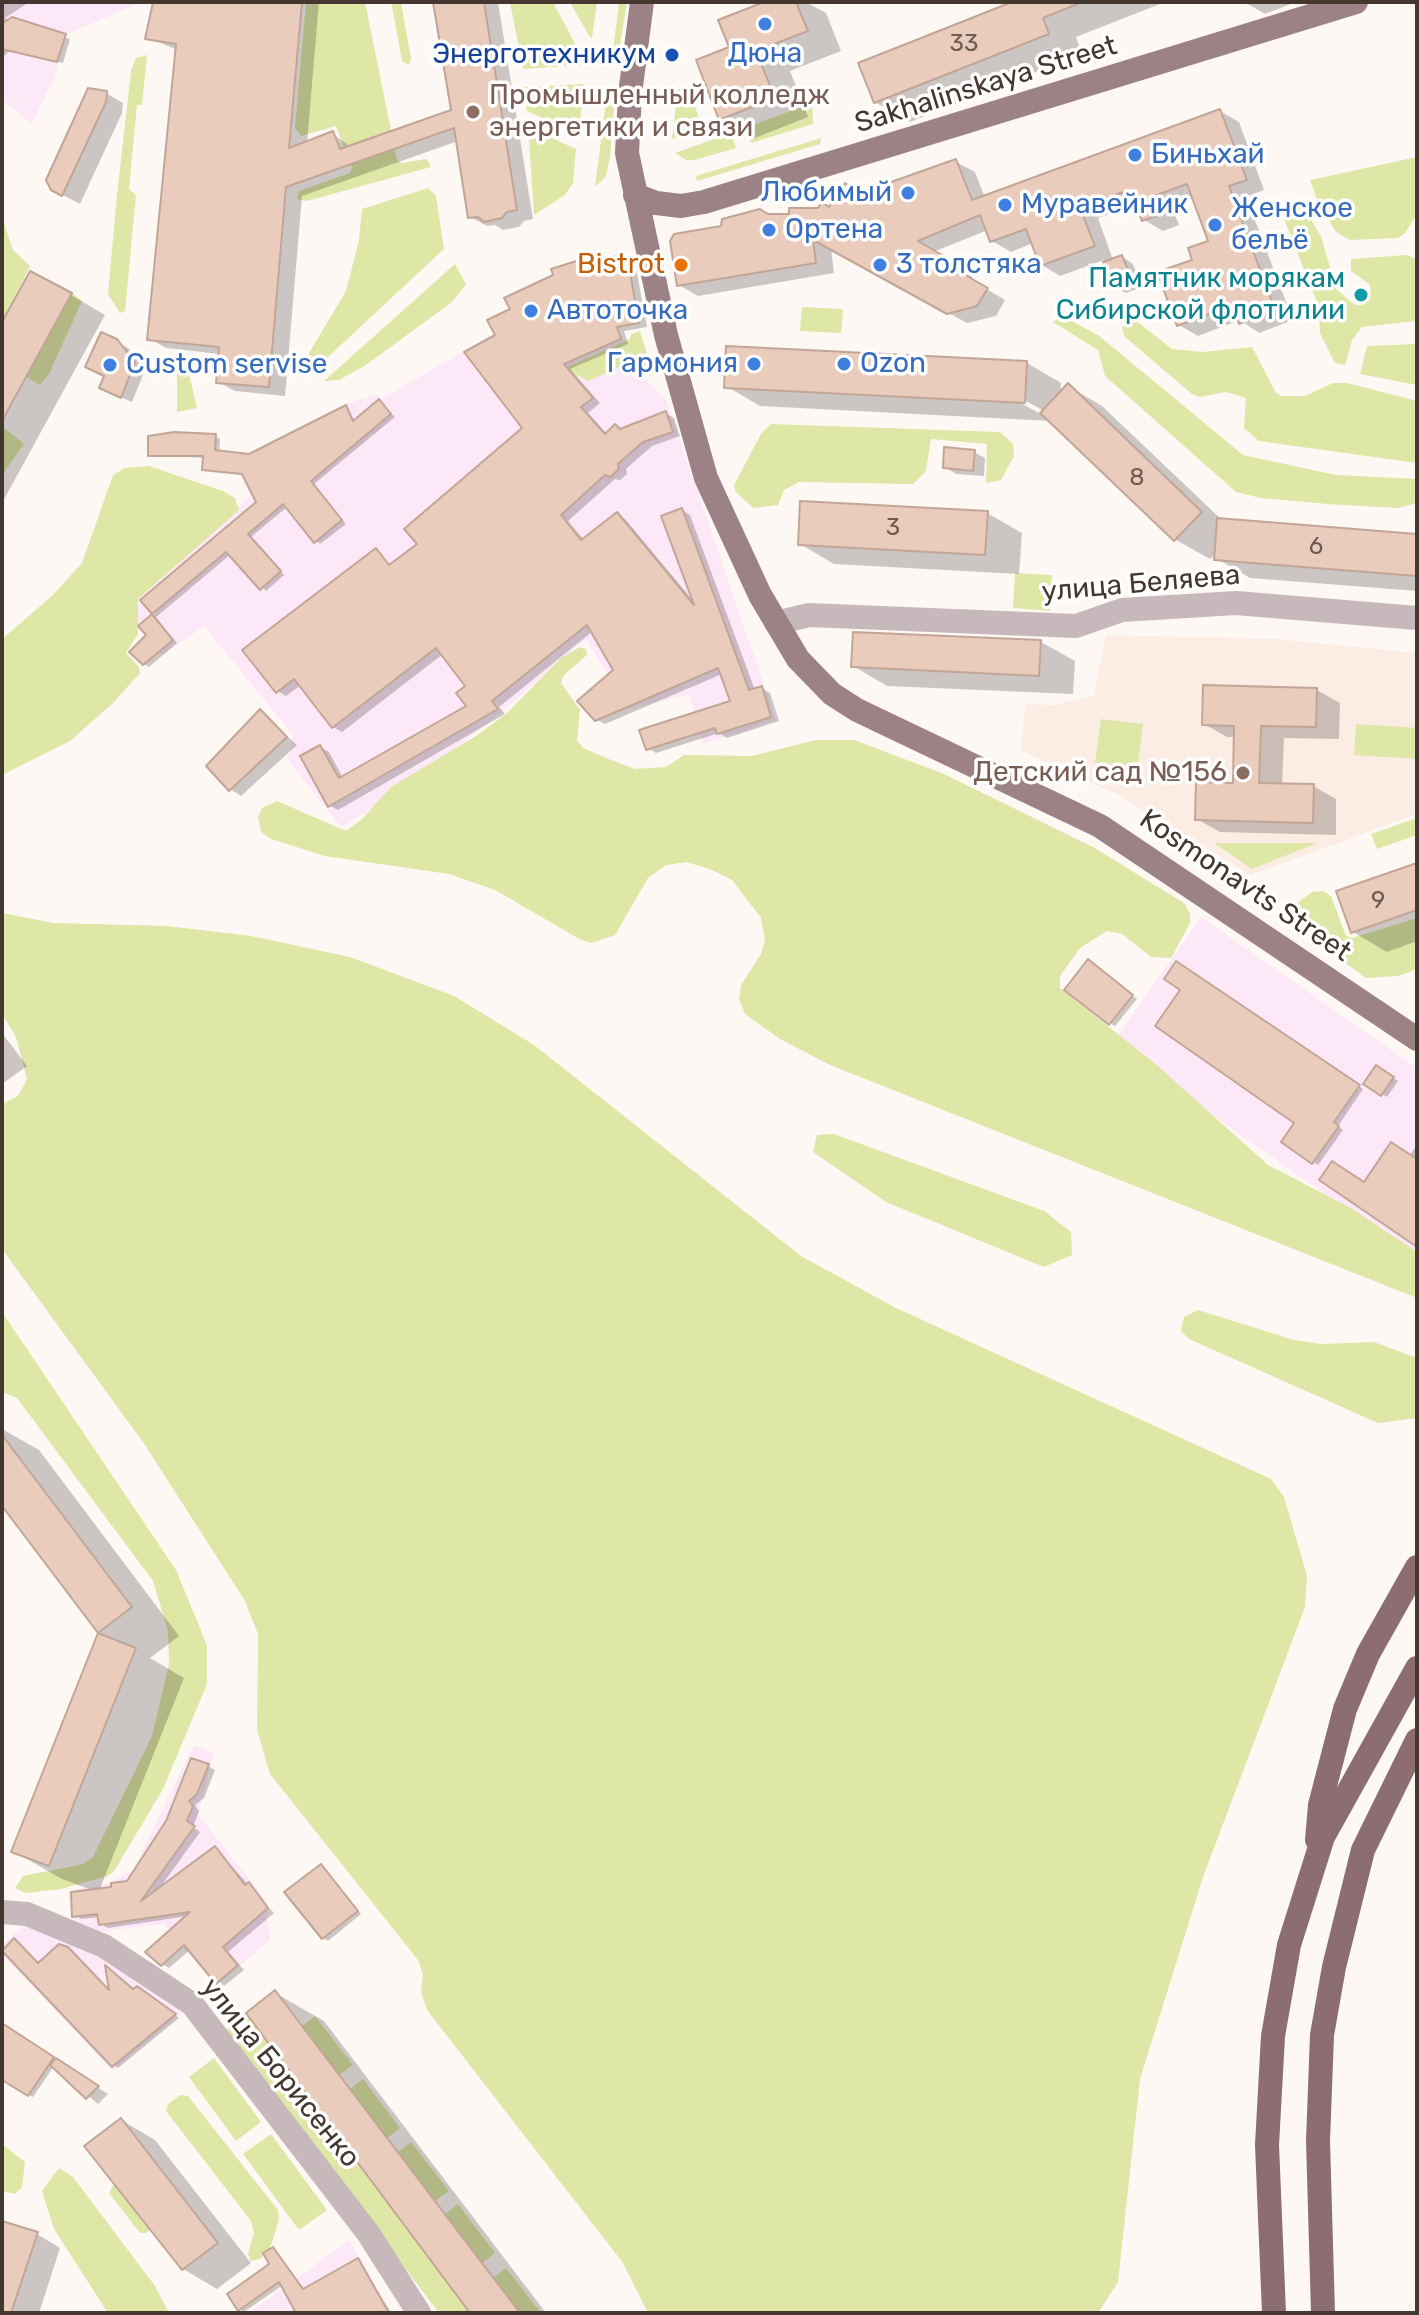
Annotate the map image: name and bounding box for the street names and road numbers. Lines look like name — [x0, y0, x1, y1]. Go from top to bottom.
street label: Sakhalinskaya Street — [851, 29, 1121, 141]
street label: улица Беляева — [1040, 559, 1242, 609]
street label: Kosmonavts Street — [1133, 803, 1357, 969]
street label: улица Борисенко — [193, 1972, 367, 2174]

